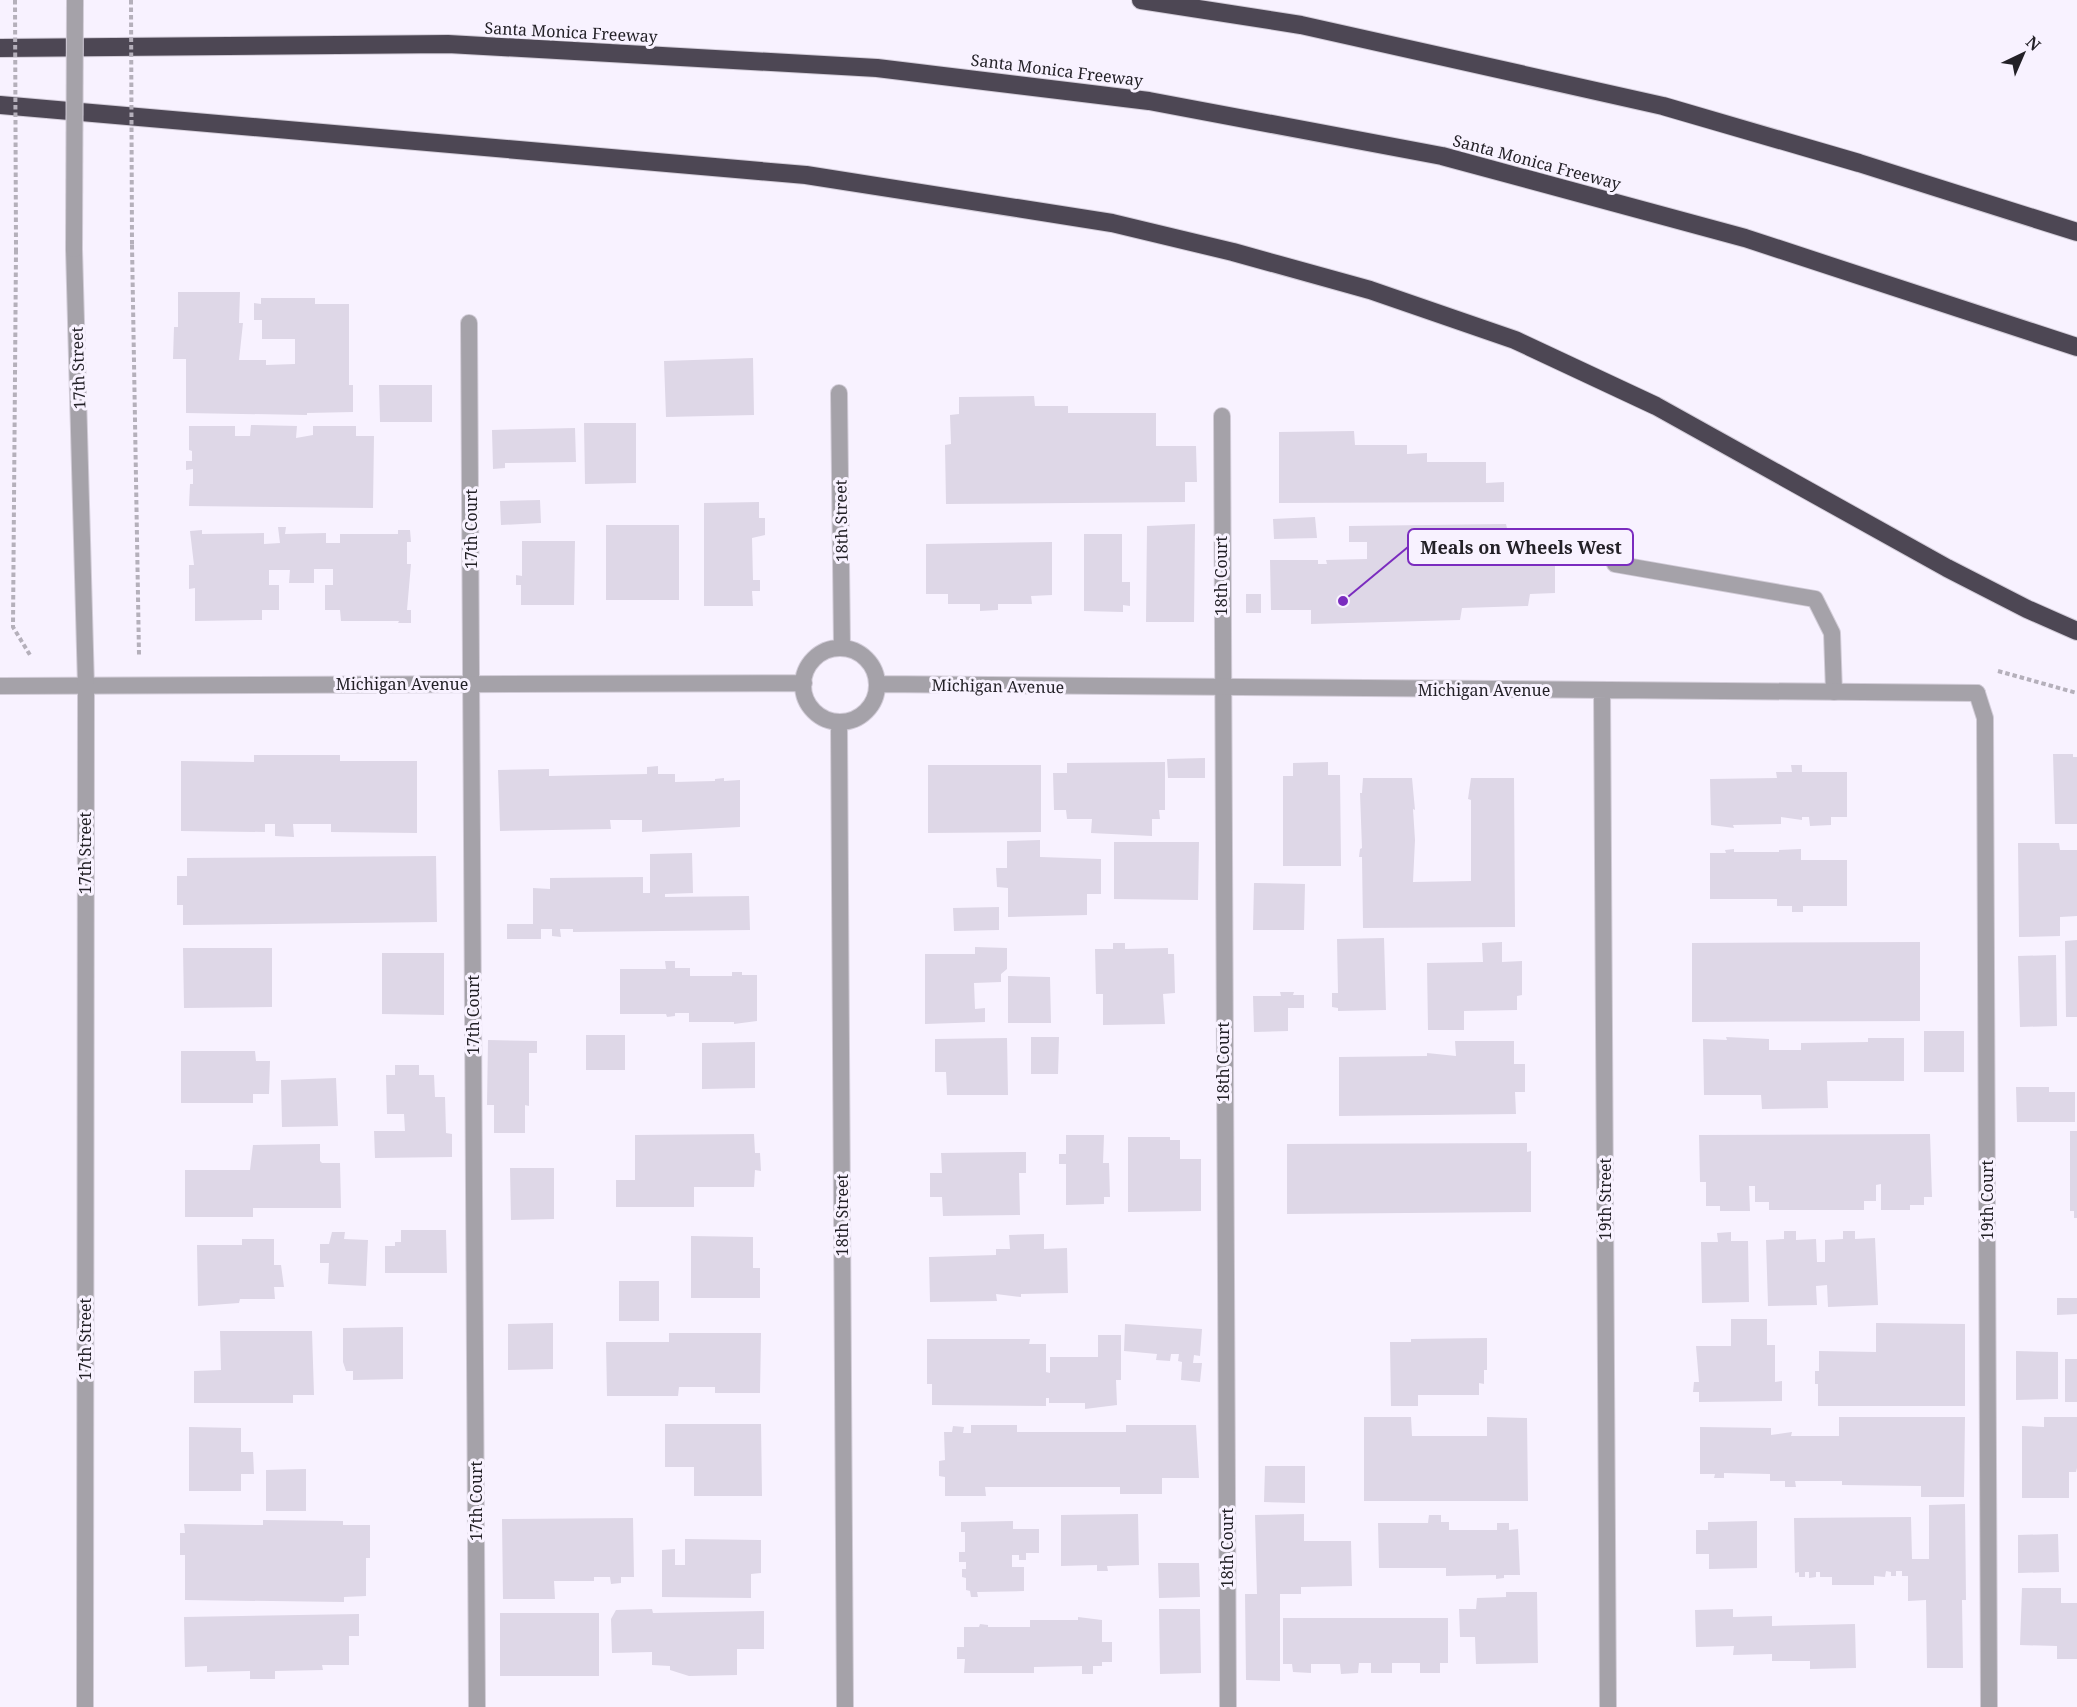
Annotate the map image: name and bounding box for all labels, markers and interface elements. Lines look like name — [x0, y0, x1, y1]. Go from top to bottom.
street label: Santa Monica Freeway — [484, 16, 659, 48]
north arrow — [1993, 24, 2053, 84]
text: N — [2021, 31, 2046, 56]
street label: Santa Monica Freeway — [970, 49, 1145, 92]
street label: Santa Monica Freeway — [1451, 129, 1624, 195]
street label: 17th Street — [66, 326, 90, 410]
street label: 18th Street — [829, 479, 853, 562]
street label: 17th Court — [460, 489, 482, 569]
callout: Meals on Wheels West — [1408, 529, 1633, 565]
text: Meals on Wheels West — [1420, 535, 1622, 559]
street label: 18th Court — [1210, 536, 1232, 616]
street label: Michigan Avenue — [336, 673, 468, 695]
street label: Michigan Avenue — [932, 674, 1064, 698]
street label: Michigan Avenue — [1418, 679, 1550, 701]
street label: 17th Street — [74, 811, 96, 894]
street label: 17th Court — [462, 975, 484, 1055]
street label: 18th Court — [1212, 1022, 1234, 1102]
street label: 19th Street — [1594, 1157, 1616, 1240]
street label: 19th Court — [1976, 1160, 1998, 1240]
street label: 18th Street — [831, 1173, 853, 1256]
street label: 17th Street — [74, 1297, 96, 1380]
street label: 17th Court — [465, 1461, 487, 1541]
street label: 18th Court — [1216, 1508, 1238, 1588]

